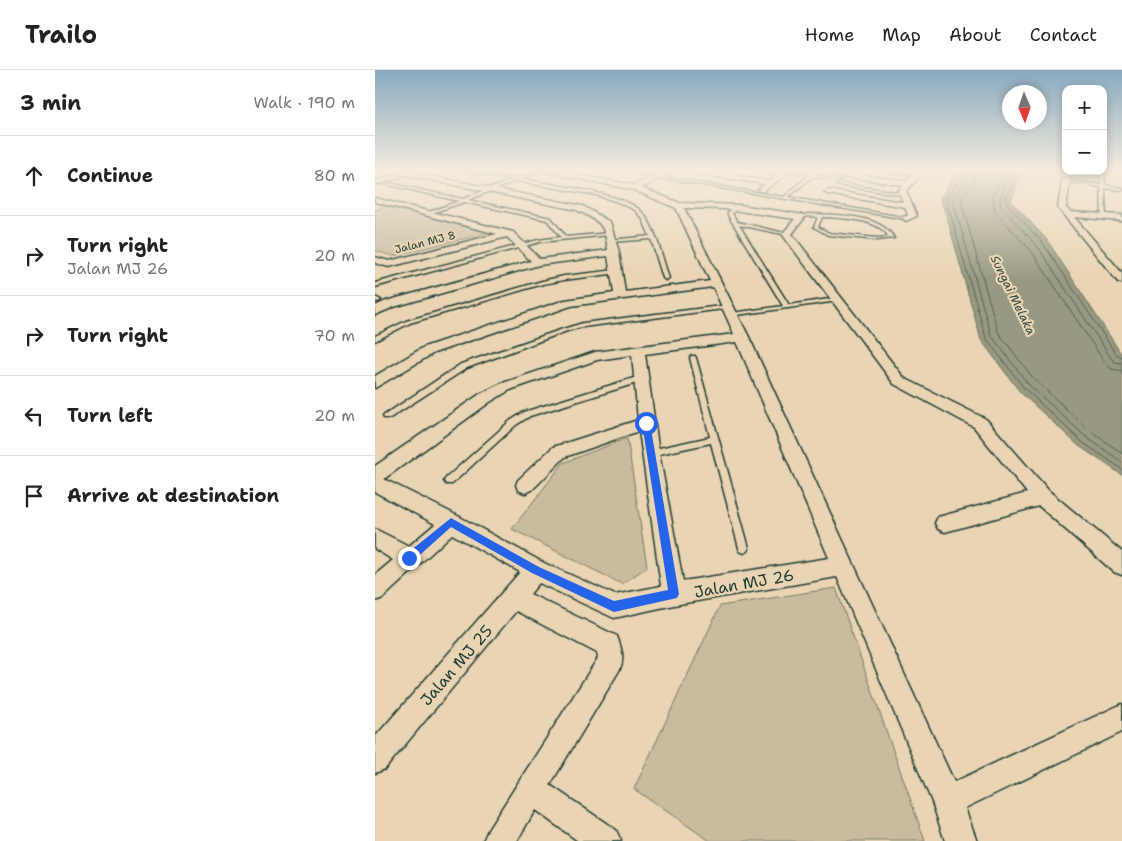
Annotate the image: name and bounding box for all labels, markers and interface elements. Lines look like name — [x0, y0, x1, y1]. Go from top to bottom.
text: Trailo — [25, 19, 97, 51]
text: Home — [805, 23, 854, 47]
text: Map — [882, 23, 921, 47]
text: About — [949, 23, 1002, 47]
text: Contact — [1030, 23, 1097, 47]
north arrow — [1002, 85, 1047, 130]
map controls — [1062, 85, 1107, 175]
button: + — [1062, 85, 1107, 130]
text: 3 min — [20, 89, 81, 117]
text: Walk · 190 m — [253, 92, 355, 113]
button: − — [1062, 130, 1107, 175]
icon: ahead — [20, 162, 48, 190]
text: Continue — [67, 163, 153, 188]
text: 80 m — [314, 165, 355, 186]
street label: Jalan MJ 8 — [393, 228, 457, 257]
text: Turn right — [67, 233, 168, 258]
icon: right — [20, 242, 48, 270]
text: 20 m — [314, 245, 355, 266]
water label: Sungai Melaka — [987, 253, 1039, 337]
text: Jalan MJ 26 — [67, 258, 168, 279]
icon: right — [20, 322, 48, 350]
text: Turn right — [67, 323, 168, 348]
text: 70 m — [314, 325, 355, 346]
icon: left — [20, 402, 48, 430]
text: Turn left — [67, 403, 153, 428]
text: 20 m — [314, 405, 355, 426]
route start — [635, 412, 658, 435]
icon: arrive — [20, 482, 48, 510]
text: Arrive at destination — [67, 483, 279, 508]
route end — [398, 547, 421, 570]
street label: Jalan MJ 26 — [692, 564, 796, 603]
street label: Jalan MJ 25 — [416, 621, 497, 710]

